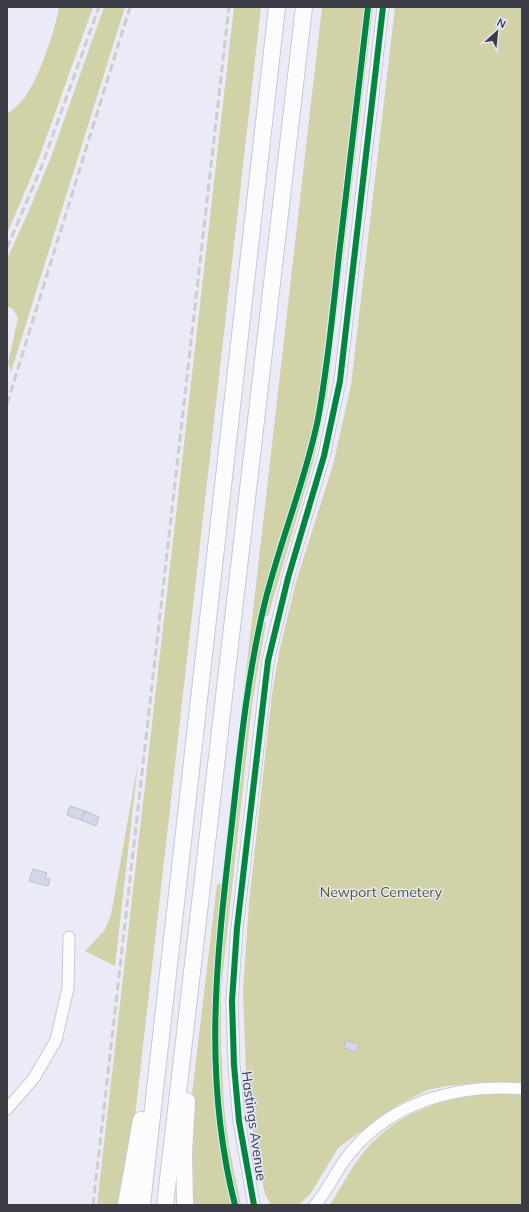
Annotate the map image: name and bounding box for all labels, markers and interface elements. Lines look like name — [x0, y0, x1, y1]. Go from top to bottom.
north arrow — [477, 12, 517, 52]
text: N — [495, 15, 508, 31]
park label: Newport Cemetery — [320, 883, 443, 901]
street label: Hastings Avenue — [237, 1070, 271, 1182]

